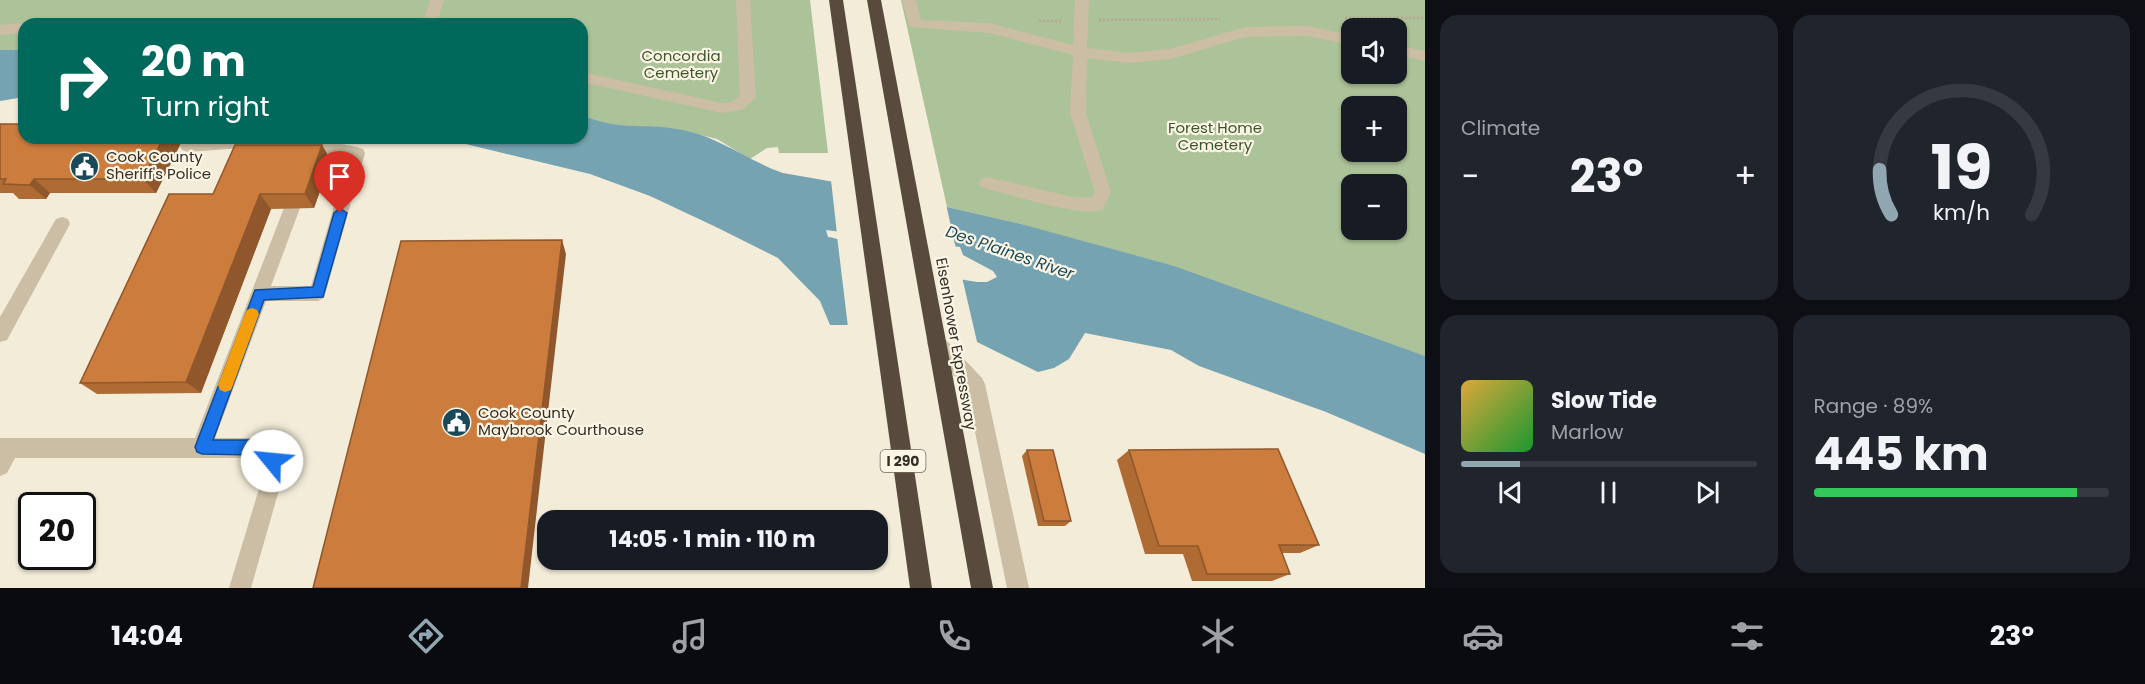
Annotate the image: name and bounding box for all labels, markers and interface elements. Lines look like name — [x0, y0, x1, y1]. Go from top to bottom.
map controls — [1341, 18, 1407, 240]
button: sound — [1341, 18, 1407, 84]
text: 20 m — [141, 32, 246, 91]
icon: right — [42, 42, 120, 120]
park label: Concordia Cemetery — [641, 45, 721, 83]
text: Turn right — [141, 88, 270, 125]
button: + — [1341, 96, 1407, 162]
text: Climate — [1461, 114, 1540, 142]
park label: Forest Home Cemetery — [1168, 117, 1262, 155]
text: 19 — [1930, 123, 1992, 211]
text: 23° — [1570, 145, 1643, 208]
place label: Cook County Sheriff's Police — [106, 146, 211, 184]
public building icon: Cook County Sheriff's Police — [69, 150, 101, 182]
pin — [314, 151, 365, 213]
text: − — [1461, 153, 1479, 200]
text: + — [1734, 153, 1757, 200]
icon: arrive — [323, 160, 356, 193]
button: − — [1341, 174, 1407, 240]
text: km/h — [1933, 197, 1990, 228]
water label: Des Plaines River — [943, 220, 1078, 286]
street label: Eisenhower Expressway — [931, 256, 982, 432]
text: Slow Tide — [1551, 385, 1657, 416]
text: Range · 89% — [1814, 392, 1933, 420]
place label: Cook County Maybrook Courthouse — [478, 402, 644, 440]
public building icon: Cook County Maybrook Courthouse — [441, 406, 473, 438]
text: Marlow — [1551, 418, 1623, 446]
text: 445 km — [1814, 423, 1989, 486]
position arrow — [240, 429, 304, 493]
road number: I 290 — [880, 450, 926, 472]
icon: previous — [1494, 476, 1527, 509]
icon: pause — [1592, 476, 1625, 509]
icon: next — [1691, 476, 1724, 509]
speed limit sign: 20 — [18, 492, 96, 570]
text: 14:05 · 1 min · 110 m — [609, 524, 816, 555]
icon: directions — [405, 615, 447, 657]
icon: music — [669, 615, 711, 657]
icon: phone — [933, 615, 975, 657]
icon: climate — [1197, 615, 1239, 657]
icon: car — [1462, 615, 1504, 657]
icon: filters — [1726, 615, 1768, 657]
text: 14:04 — [111, 617, 183, 654]
text: 23° — [1990, 617, 2034, 654]

